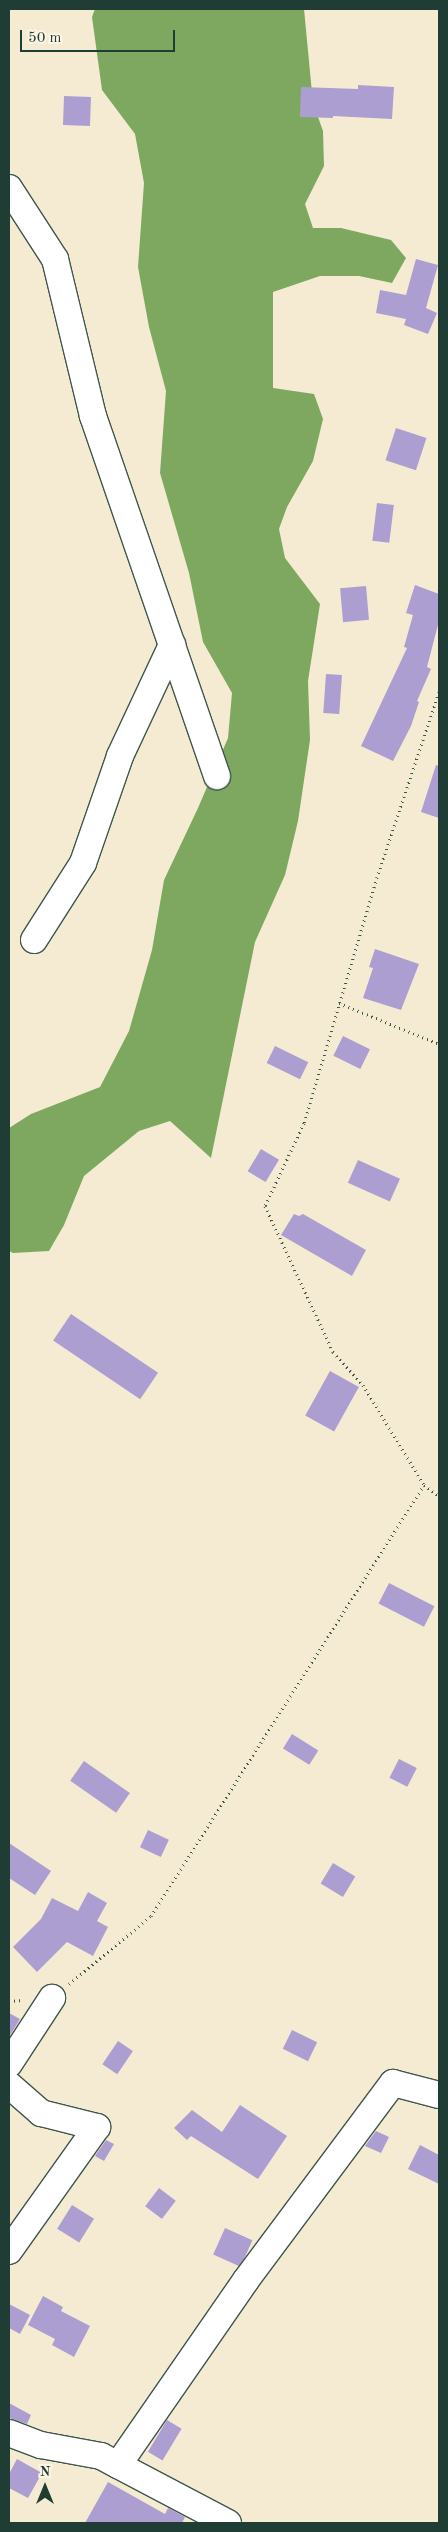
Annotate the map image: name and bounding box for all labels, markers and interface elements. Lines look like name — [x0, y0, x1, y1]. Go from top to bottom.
scale bar — [22, 20, 178, 52]
text: 50 m — [28, 31, 62, 46]
north arrow — [20, 2462, 70, 2512]
text: N — [40, 2465, 50, 2479]

